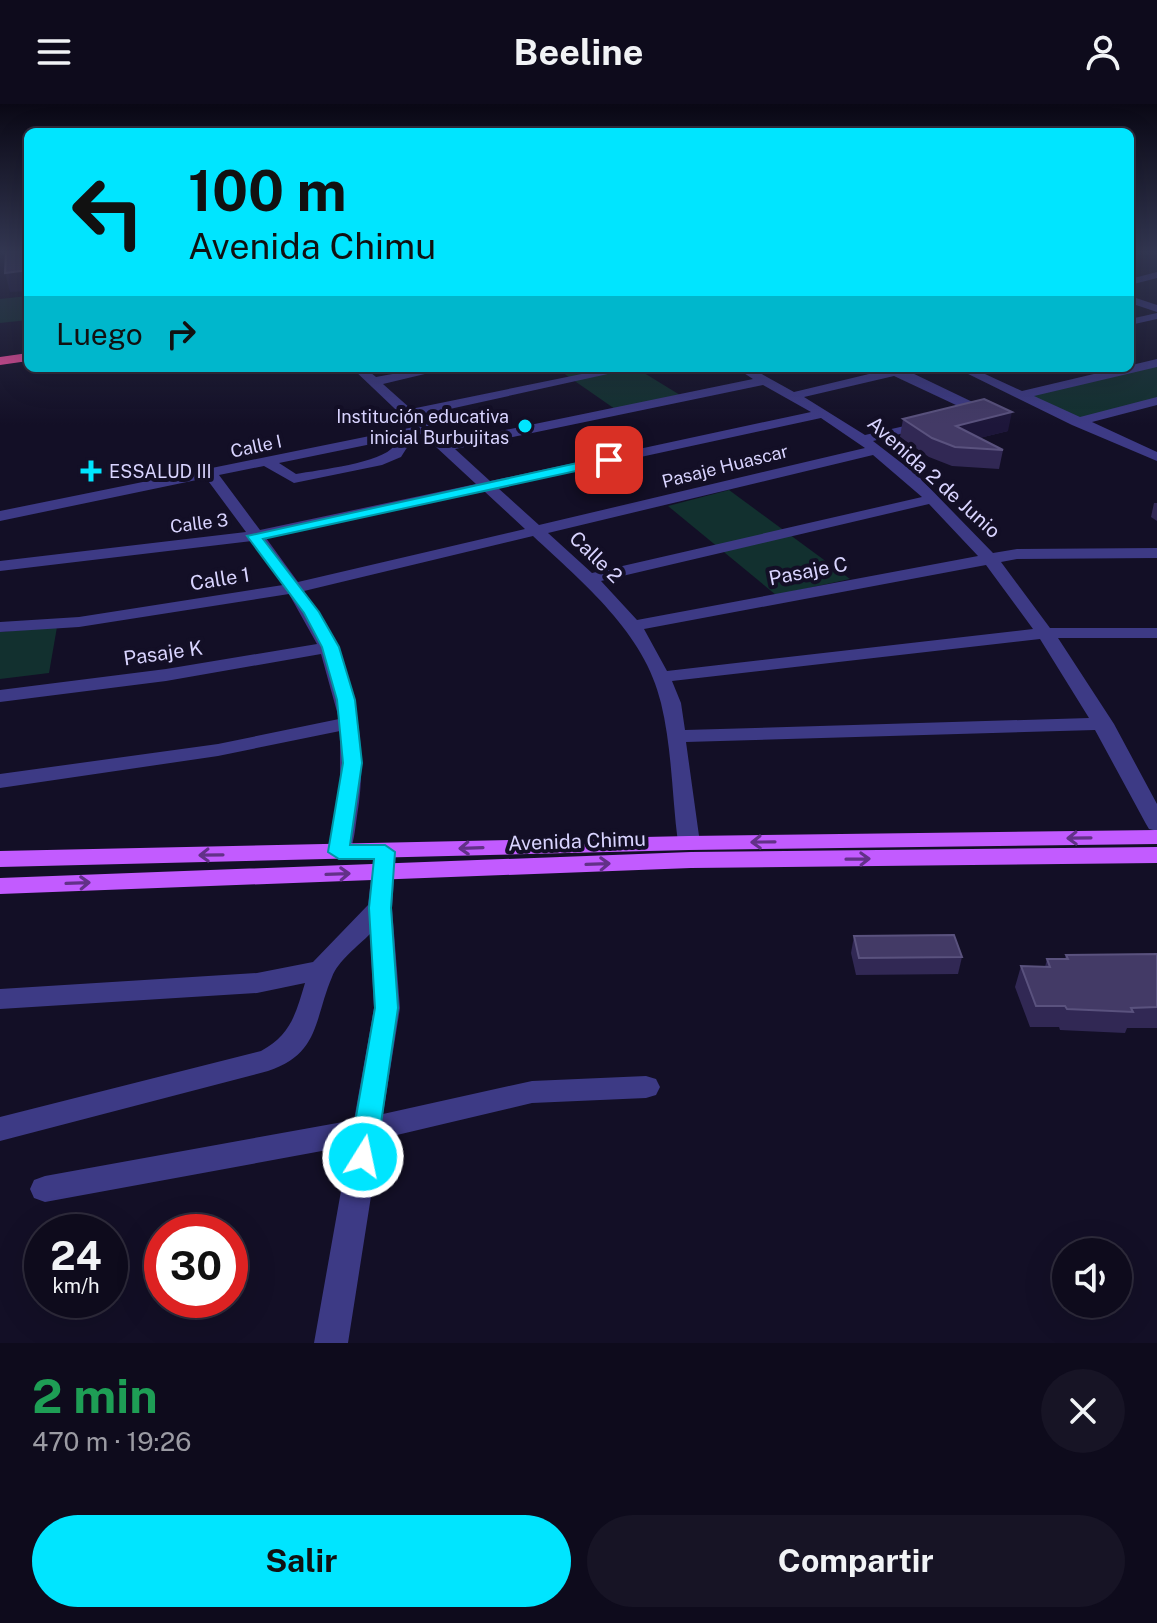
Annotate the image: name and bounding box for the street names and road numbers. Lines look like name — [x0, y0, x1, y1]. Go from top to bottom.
street label: Avenida 2 de Junio — [863, 411, 1005, 543]
street label: Calle I — [228, 430, 284, 462]
street label: Pasaje Huascar — [660, 440, 790, 492]
street label: Calle 3 — [169, 509, 229, 537]
street label: Calle 2 — [565, 526, 627, 588]
street label: Pasaje C — [767, 552, 849, 590]
street label: Calle 1 — [188, 562, 252, 596]
street label: Pasaje K — [122, 636, 204, 670]
street label: Avenida Chimu — [508, 827, 646, 855]

